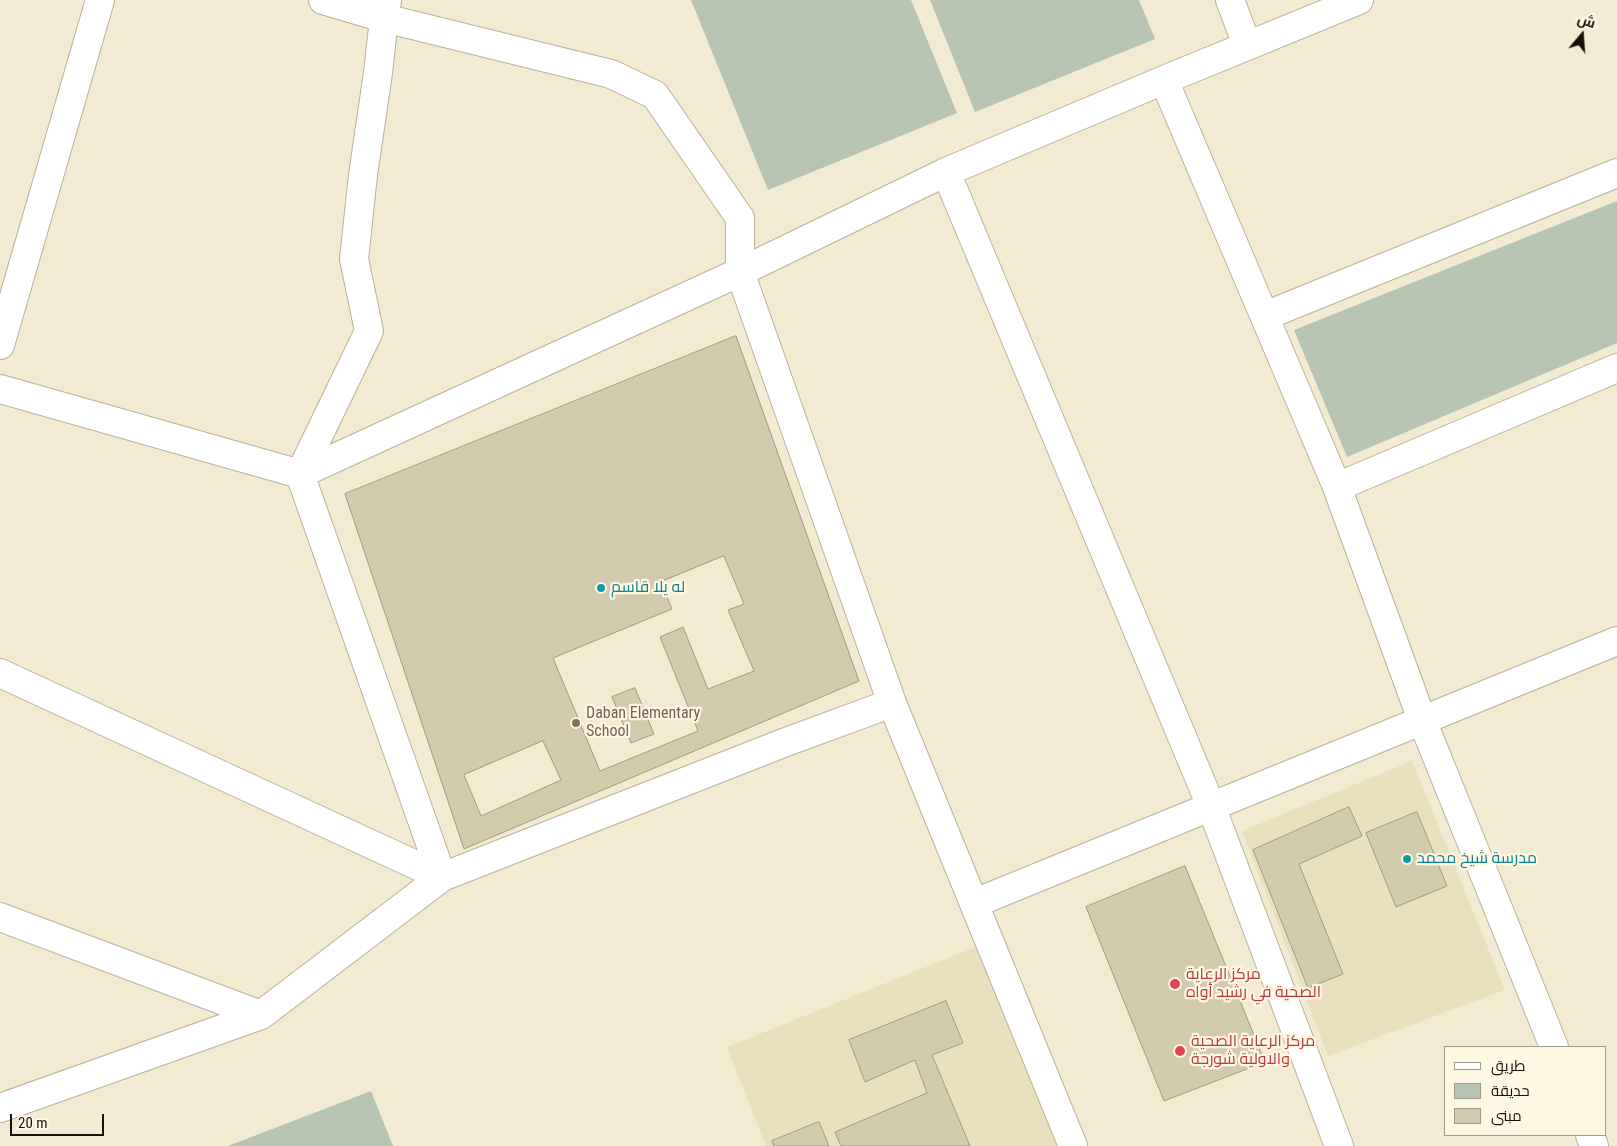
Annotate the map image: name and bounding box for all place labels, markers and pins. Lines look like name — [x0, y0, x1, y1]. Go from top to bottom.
place label: له يلا قاسم — [611, 578, 685, 598]
marker: له يلا قاسم — [595, 582, 607, 594]
place label: Daban Elementary School — [586, 704, 700, 742]
marker: Daban Elementary School — [570, 717, 582, 729]
place label: مدرسة شيخ محمد — [1417, 849, 1537, 869]
marker: مدرسة شيخ محمد — [1401, 853, 1413, 865]
place label: مركز الرعاية الصحية في رشيد أواه — [1186, 965, 1321, 1003]
marker: مركز الرعاية الصحية في رشيد أواه — [1168, 977, 1182, 991]
place label: مركز الرعاية الصحية والاولية شورجة — [1191, 1032, 1315, 1070]
marker: مركز الرعاية الصحية والاولية شورجة — [1173, 1044, 1187, 1058]

